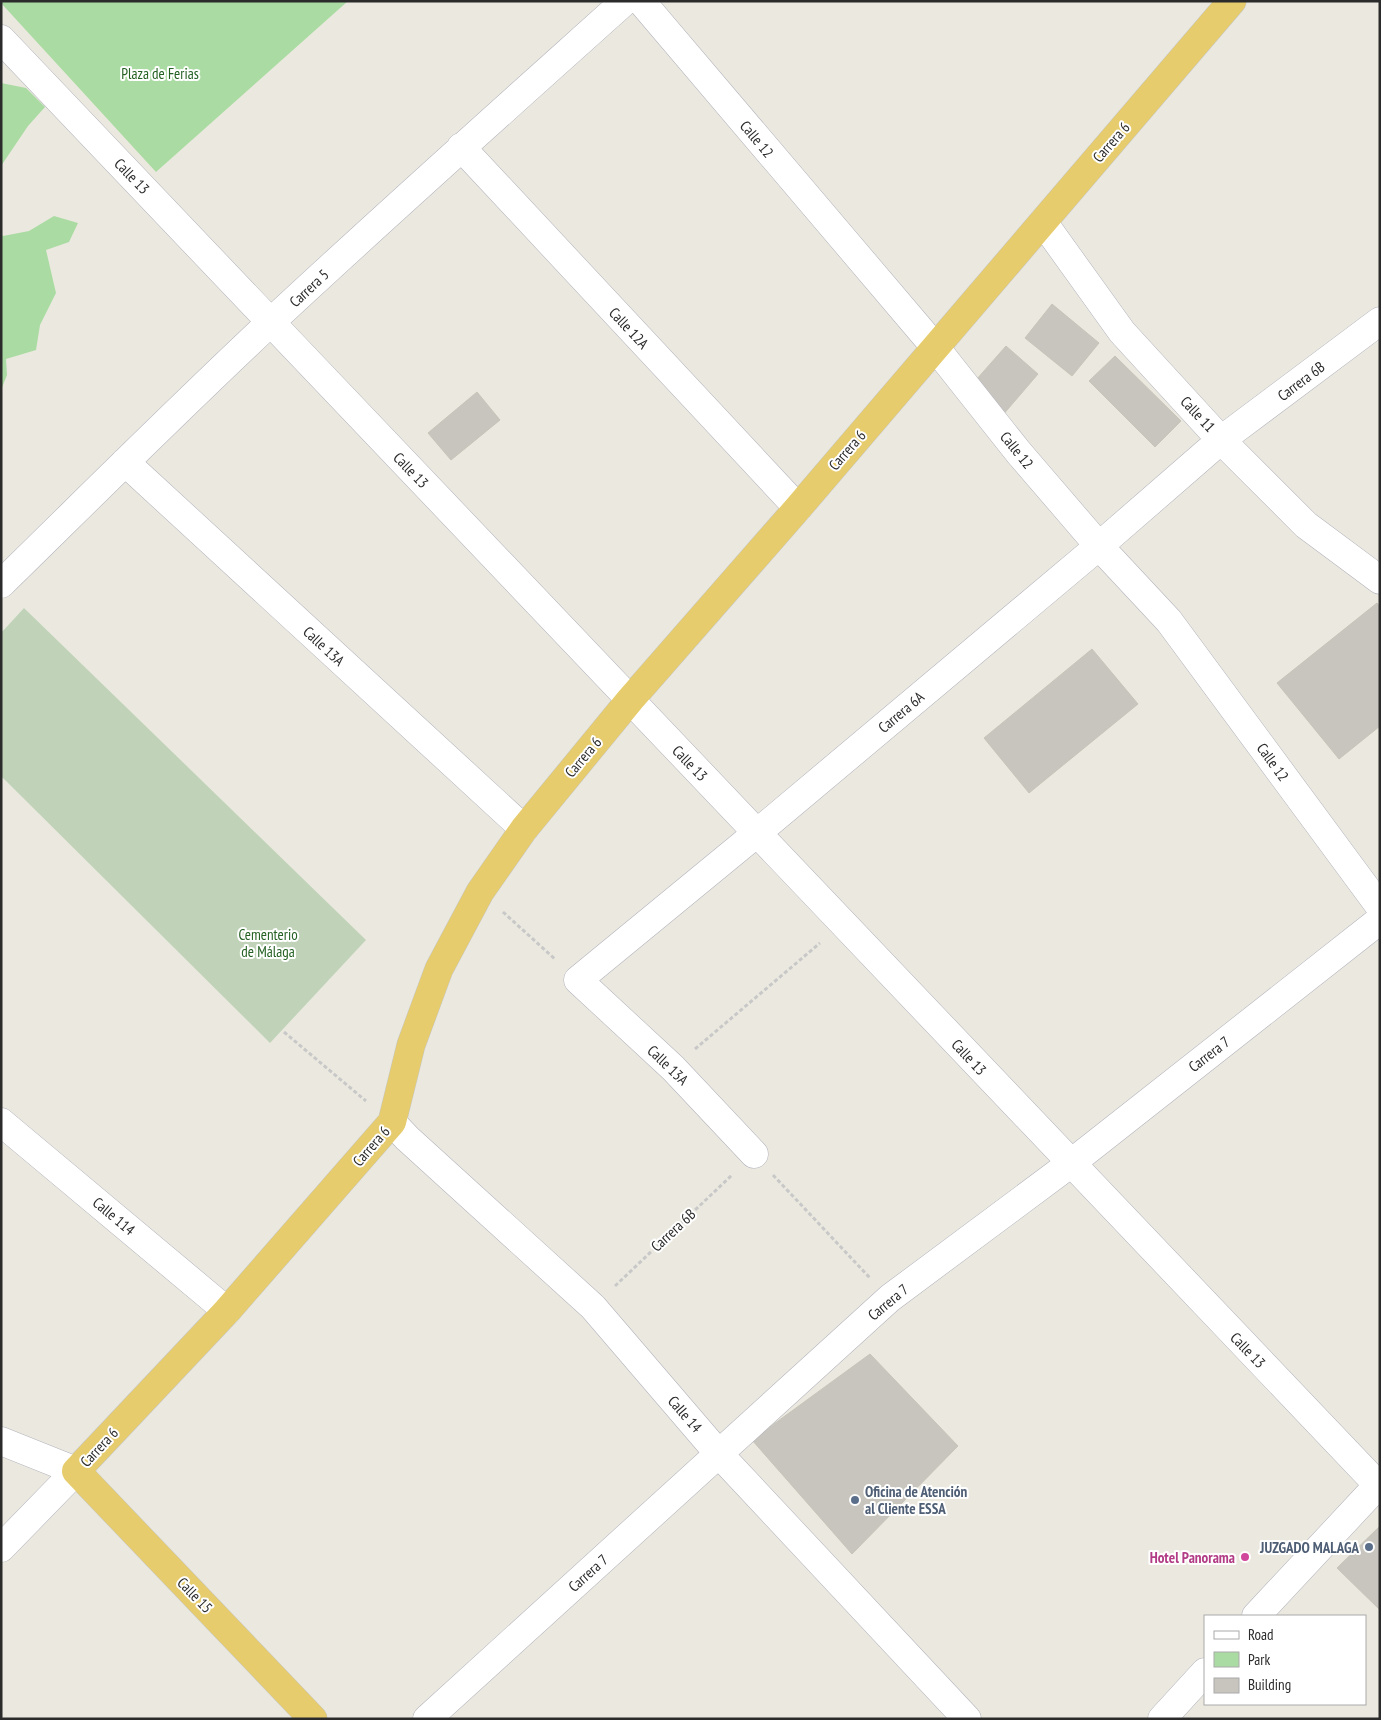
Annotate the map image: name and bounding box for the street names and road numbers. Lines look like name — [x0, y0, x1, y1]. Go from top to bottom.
street label: Calle 12 — [736, 117, 778, 161]
street label: Carrera 6 — [1088, 118, 1134, 166]
street label: Calle 13 — [110, 154, 154, 198]
street label: Carrera 5 — [285, 265, 333, 311]
street label: Calle 12A — [605, 303, 653, 353]
street label: Carrera 6B — [1274, 357, 1328, 405]
street label: Calle 11 — [1177, 392, 1219, 436]
street label: Carrera 6 — [824, 426, 870, 474]
street label: Calle 12 — [996, 427, 1038, 473]
street label: Calle 13 — [389, 448, 433, 492]
street label: Calle 13A — [299, 622, 349, 670]
street label: Carrera 6A — [874, 687, 929, 737]
street label: Carrera 6 — [561, 733, 606, 781]
street label: Calle 12 — [1253, 739, 1293, 785]
street label: Calle 13 — [668, 741, 712, 785]
street label: Carrera 7 — [1185, 1032, 1233, 1076]
street label: Calle 13 — [948, 1035, 990, 1079]
street label: Calle 13A — [644, 1041, 693, 1090]
street label: Carrera 6 — [348, 1122, 394, 1170]
street label: Calle 114 — [89, 1193, 139, 1239]
street label: Carrera 6B — [647, 1205, 699, 1255]
street label: Carrera 7 — [864, 1280, 912, 1324]
street label: Calle 13 — [1226, 1328, 1270, 1372]
street label: Calle 14 — [664, 1392, 706, 1436]
street label: Carrera 6 — [76, 1423, 122, 1471]
street label: Carrera 7 — [564, 1550, 612, 1596]
street label: Calle 15 — [173, 1573, 217, 1617]

